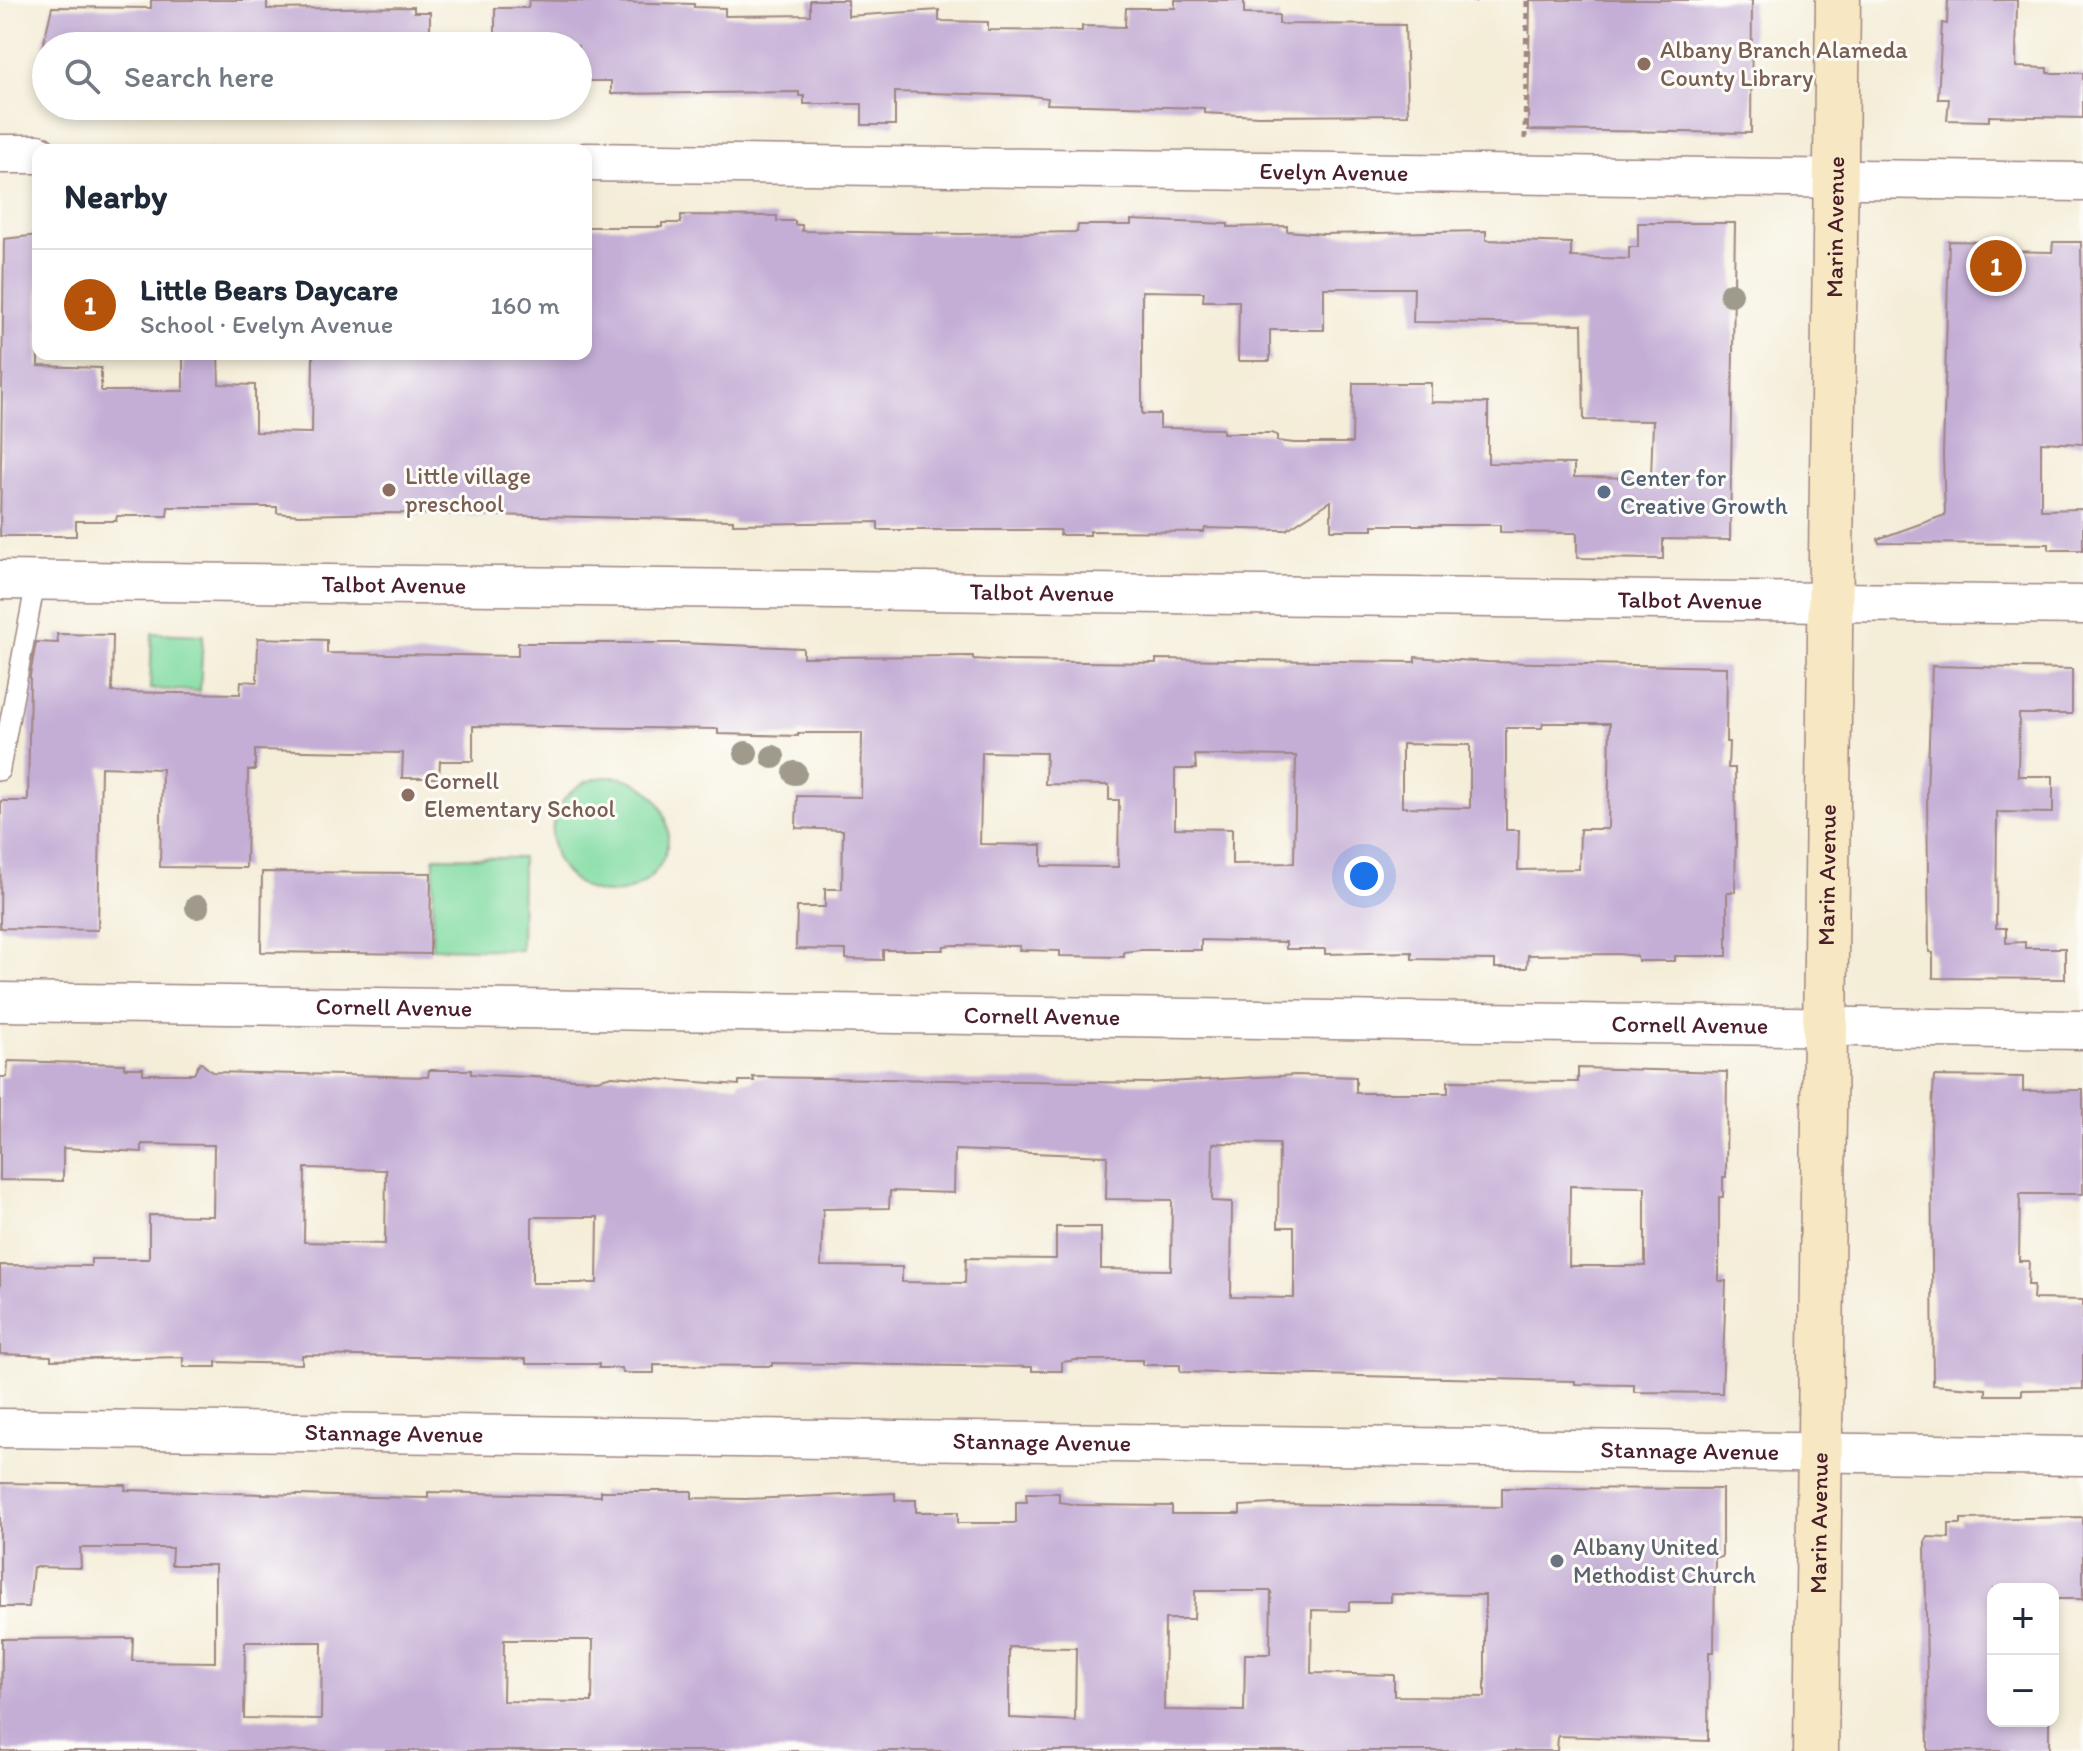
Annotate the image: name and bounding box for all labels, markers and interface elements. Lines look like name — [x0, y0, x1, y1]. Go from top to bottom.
search box — [32, 32, 592, 120]
place label: Albany Branch Alameda County Library — [1660, 35, 1908, 92]
icon: search — [60, 54, 104, 98]
marker: Albany Branch Alameda County Library — [1635, 55, 1653, 73]
text: Search here — [124, 58, 274, 95]
street label: Evelyn Avenue — [1259, 156, 1409, 187]
street label: Marin Avenue — [1819, 156, 1850, 298]
text: Nearby — [64, 176, 167, 217]
pin: 1 — [1970, 236, 2022, 296]
text: Little Bears Daycare — [140, 271, 398, 308]
text: 1 — [84, 289, 96, 321]
text: 160 m — [490, 289, 560, 321]
text: School · Evelyn Avenue — [140, 308, 393, 340]
place label: Little village preschool — [405, 461, 531, 518]
place label: Center for Creative Growth — [1620, 463, 1788, 520]
marker: Little village preschool — [380, 481, 398, 499]
marker: Center for Creative Growth — [1595, 483, 1613, 501]
street label: Talbot Avenue — [321, 569, 467, 600]
street label: Talbot Avenue — [969, 577, 1114, 607]
street label: Talbot Avenue — [1617, 584, 1762, 615]
place label: Cornell Elementary School — [424, 766, 616, 823]
marker: Cornell Elementary School — [399, 786, 417, 804]
street label: Marin Avenue — [1811, 804, 1842, 946]
your location — [1344, 856, 1384, 896]
street label: Cornell Avenue — [315, 991, 473, 1022]
street label: Cornell Avenue — [963, 1000, 1121, 1031]
street label: Cornell Avenue — [1611, 1009, 1768, 1040]
street label: Stannage Avenue — [304, 1417, 484, 1448]
street label: Stannage Avenue — [952, 1426, 1132, 1457]
street label: Stannage Avenue — [1600, 1435, 1779, 1466]
street label: Marin Avenue — [1803, 1452, 1834, 1594]
place label: Albany United Methodist Church — [1573, 1532, 1756, 1589]
marker: Albany United Methodist Church — [1548, 1552, 1566, 1570]
map controls — [1987, 1583, 2059, 1727]
button: + — [1987, 1583, 2059, 1655]
button: − — [1987, 1655, 2059, 1727]

